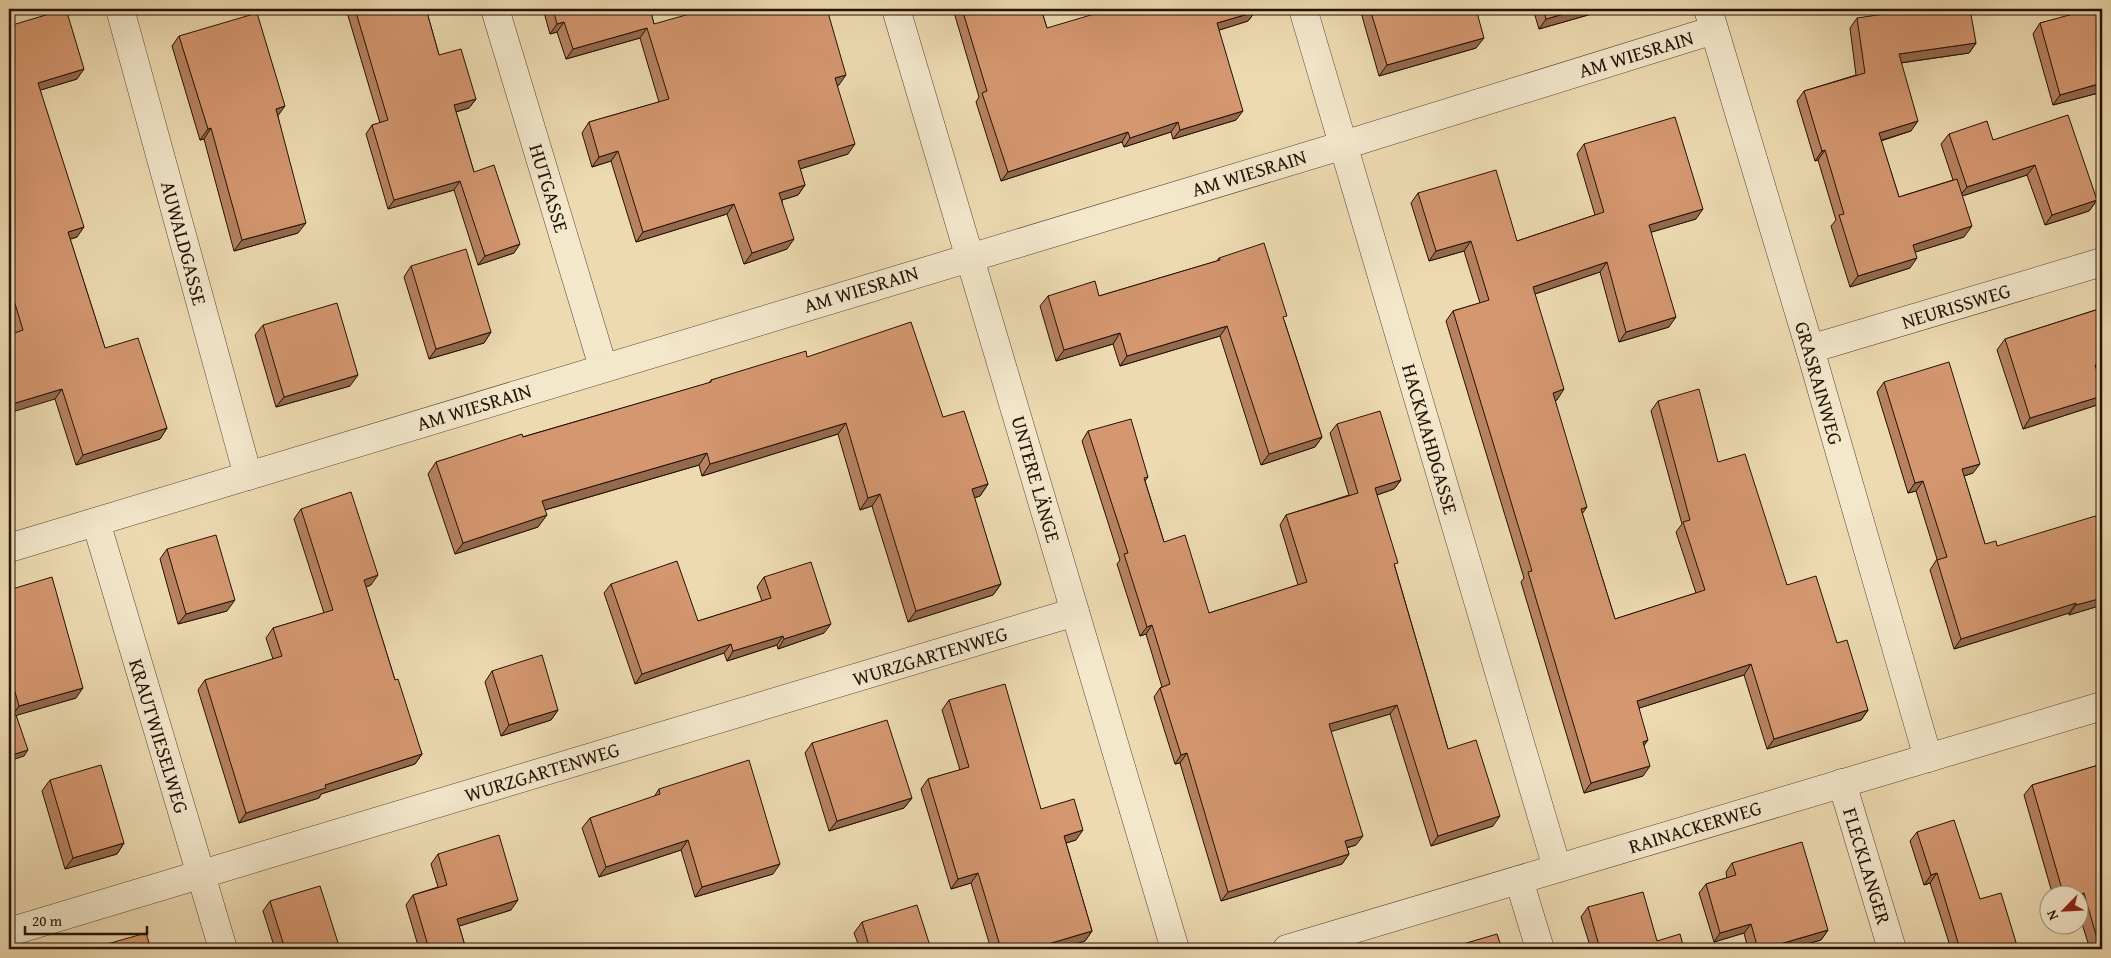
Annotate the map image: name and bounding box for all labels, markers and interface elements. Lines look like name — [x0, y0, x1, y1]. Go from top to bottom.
street label: AM WIESRAIN — [1575, 22, 1697, 85]
street label: HUTGASSE — [522, 140, 577, 236]
street label: AM WIESRAIN — [1188, 141, 1310, 204]
street label: AUWALDGASSE — [154, 178, 215, 308]
street label: AM WIESRAIN — [800, 257, 922, 320]
street label: NEURISSWEG — [1898, 275, 2014, 336]
street label: GRASRAINWEG — [1788, 318, 1851, 448]
street label: HACKMAHDGASSE — [1395, 360, 1466, 518]
street label: AM WIESRAIN — [413, 375, 535, 438]
street label: UNTERE LÄNGE — [1005, 412, 1068, 546]
street label: WURZGARTENWEG — [849, 618, 1011, 693]
street label: KRAUTWIESELWEG — [122, 655, 197, 817]
street label: WURZGARTENWEG — [461, 734, 623, 809]
street label: RAINACKERWEG — [1625, 793, 1765, 860]
street label: FLECKLANGER — [1836, 804, 1899, 928]
north arrow — [2038, 886, 2088, 936]
scale bar — [25, 903, 148, 935]
text: N — [2041, 906, 2063, 924]
text: 20 m — [32, 910, 63, 931]

